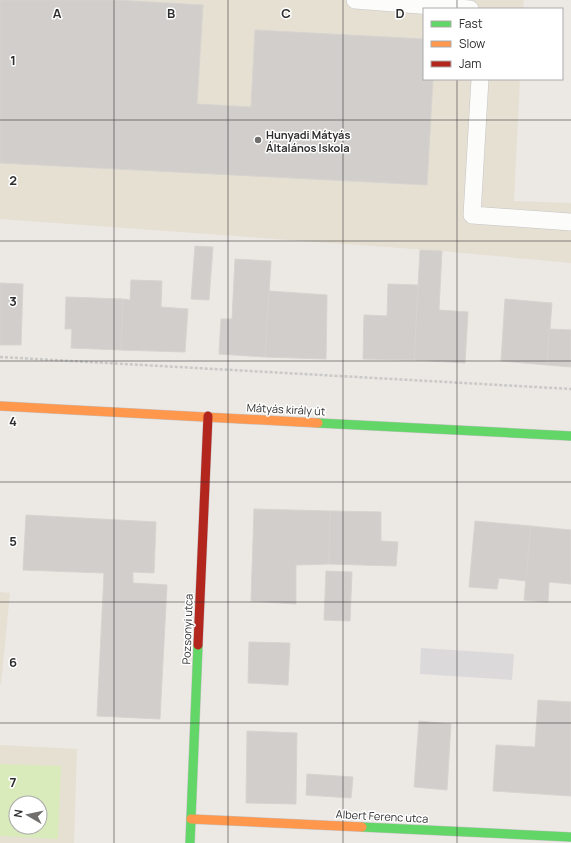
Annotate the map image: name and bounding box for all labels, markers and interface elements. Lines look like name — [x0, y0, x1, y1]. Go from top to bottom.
text: A — [53, 4, 62, 22]
text: B — [167, 4, 175, 22]
text: C — [281, 4, 291, 22]
text: D — [395, 4, 405, 22]
legend — [423, 8, 563, 80]
text: Fast — [459, 15, 483, 32]
text: Slow — [459, 35, 485, 52]
text: 1 — [10, 51, 16, 69]
text: Jam — [459, 55, 481, 72]
place label: Hunyadi Mátyás Általános Iskola — [266, 127, 350, 155]
marker: Hunyadi Mátyás Általános Iskola — [253, 135, 263, 145]
text: 2 — [9, 171, 17, 189]
text: 3 — [9, 292, 17, 310]
street label: Mátyás király út — [246, 399, 326, 419]
text: 4 — [9, 412, 17, 430]
text: 5 — [9, 532, 17, 550]
street label: Pozsonyi utca — [178, 593, 196, 665]
text: 6 — [9, 653, 17, 671]
text: 7 — [10, 773, 17, 791]
north arrow — [8, 795, 48, 835]
street label: Albert Ferenc utca — [335, 806, 429, 826]
text: N — [10, 808, 26, 818]

